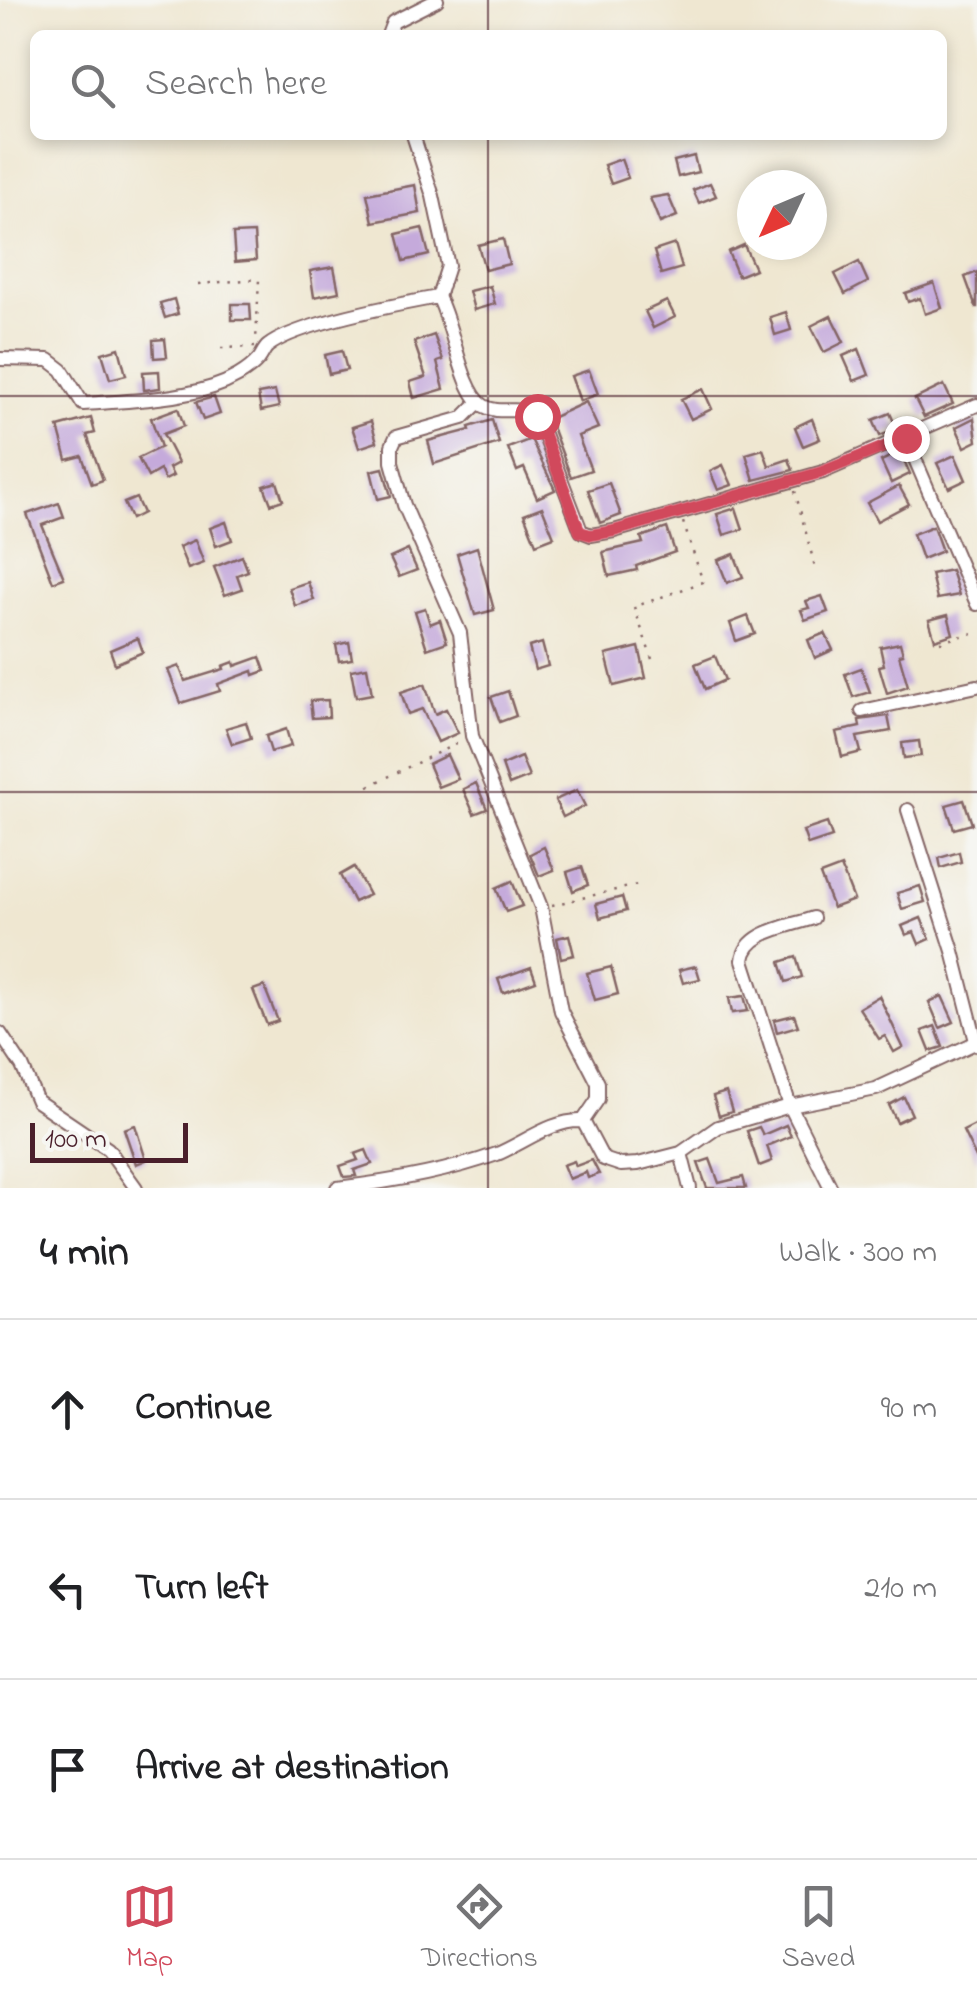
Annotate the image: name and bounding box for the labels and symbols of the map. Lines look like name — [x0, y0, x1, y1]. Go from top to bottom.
north arrow — [737, 170, 827, 260]
route start — [515, 394, 561, 440]
route end — [884, 416, 930, 462]
scale bar — [30, 1118, 188, 1162]

